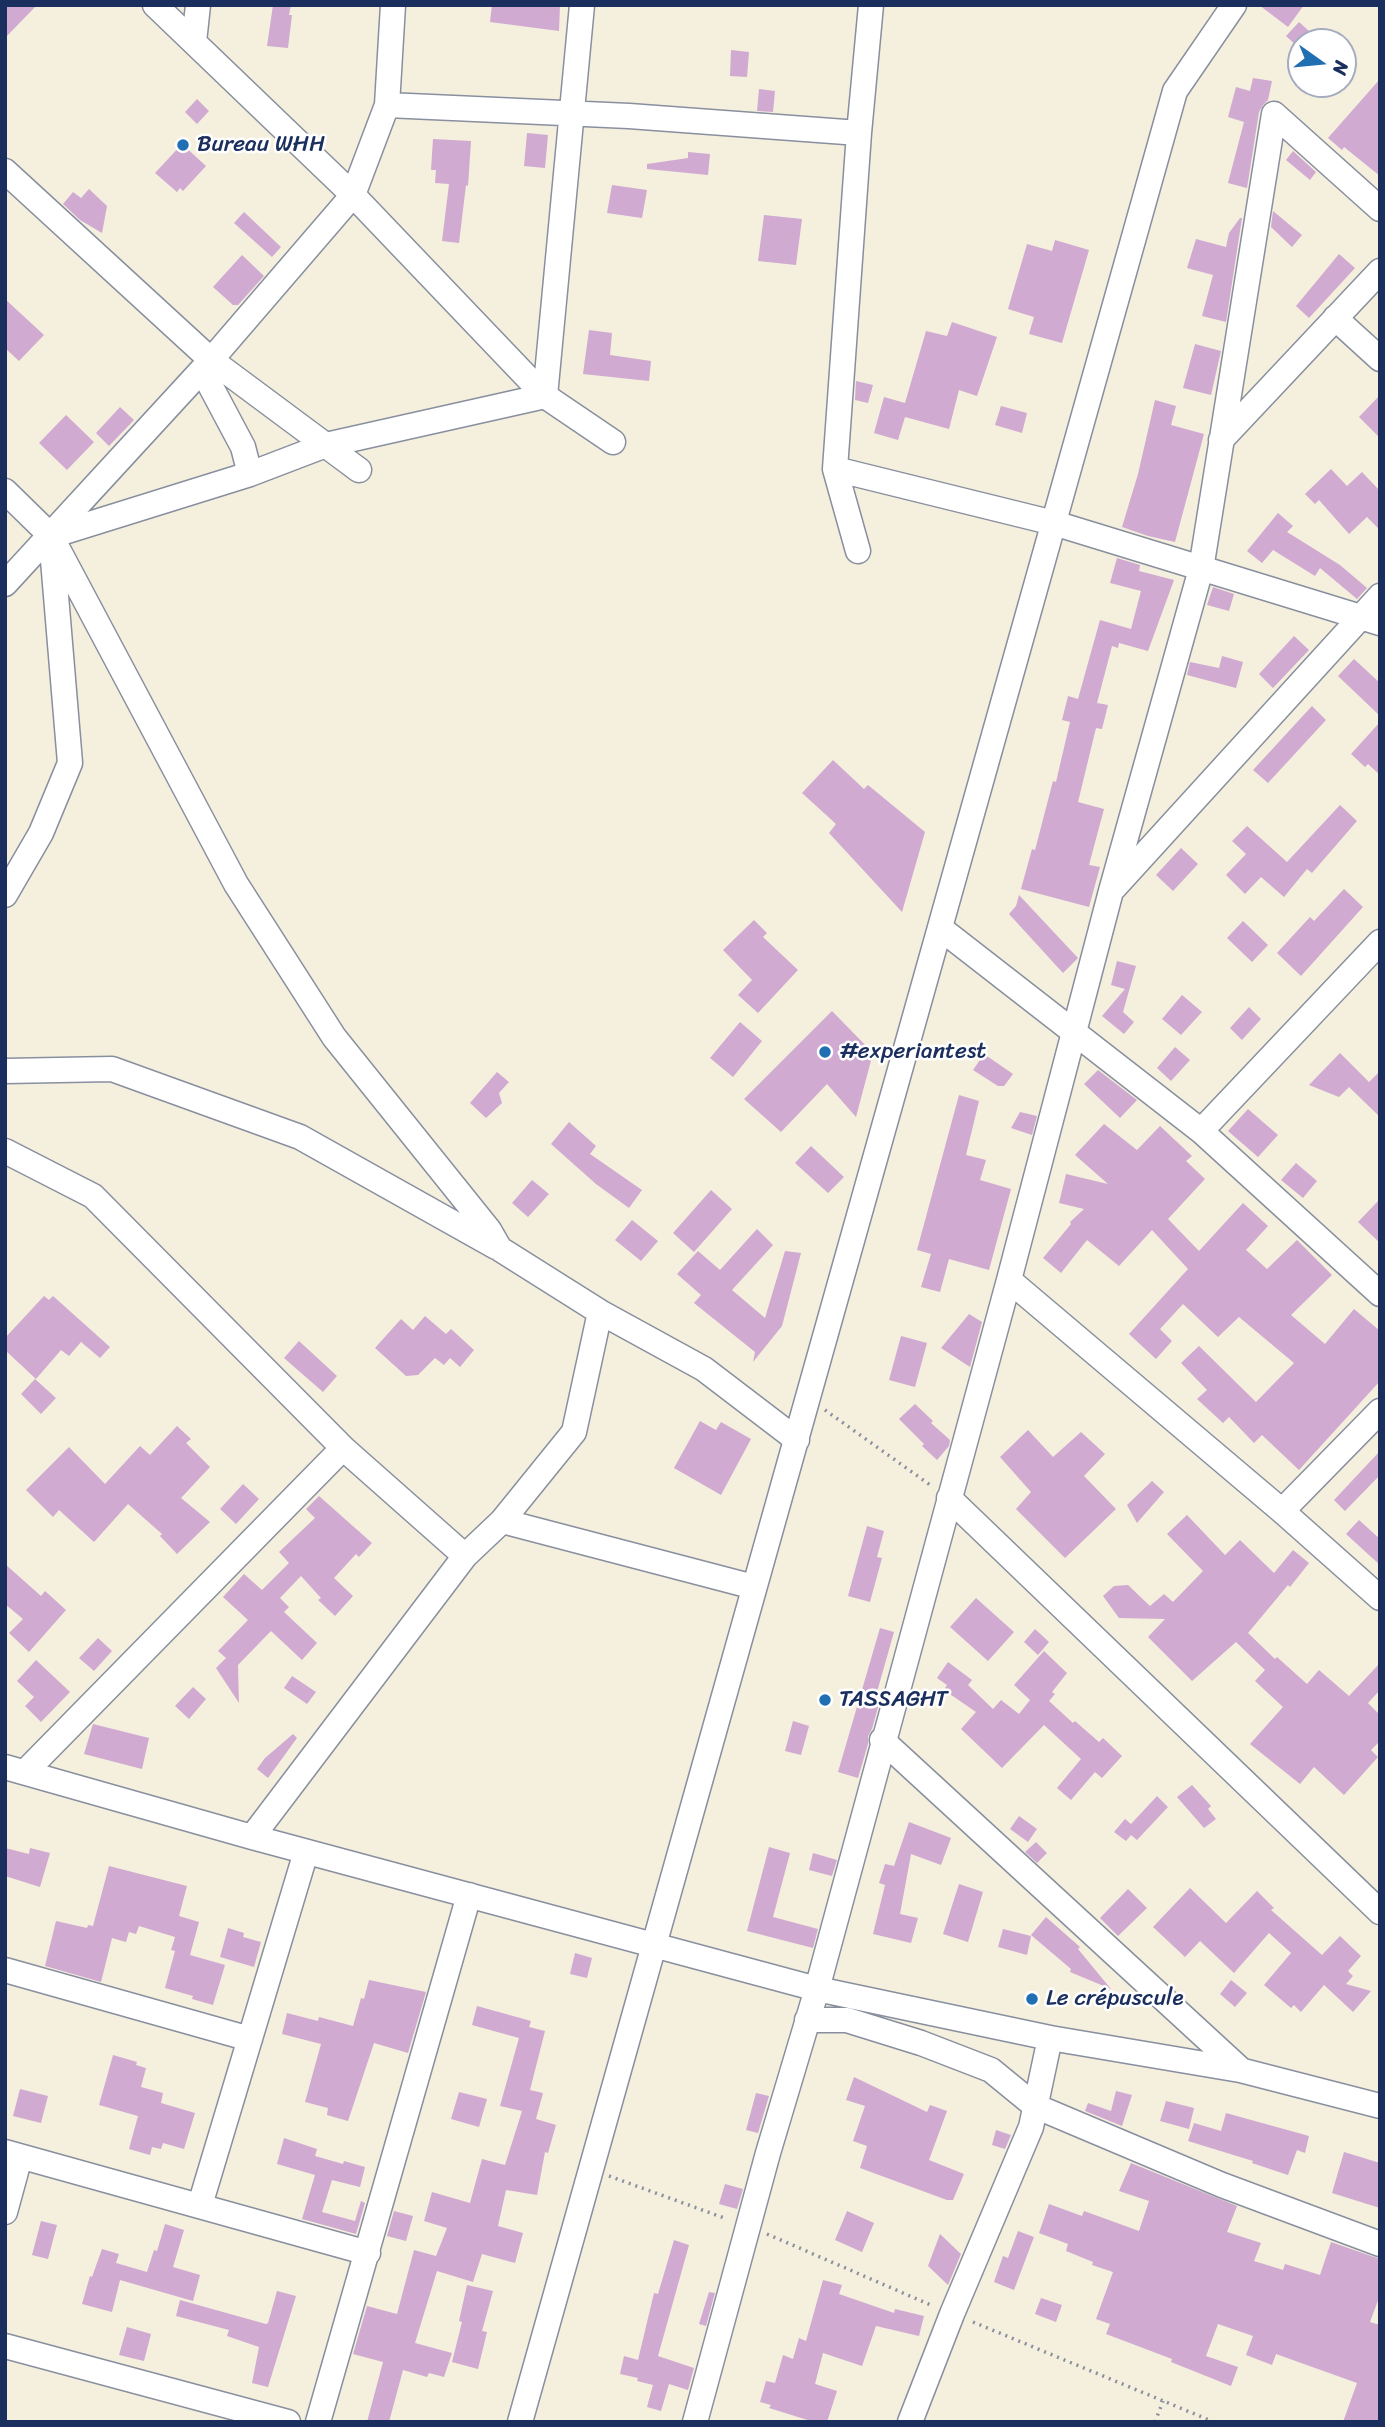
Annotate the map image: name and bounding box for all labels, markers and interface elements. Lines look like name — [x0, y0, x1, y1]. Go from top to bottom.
north arrow — [1287, 28, 1357, 98]
text: N — [1323, 57, 1358, 79]
place label: Bureau WHH — [197, 131, 325, 159]
marker: Bureau WHH — [175, 137, 191, 153]
place label: #experiantest — [839, 1038, 986, 1066]
marker: #experiantest — [817, 1044, 833, 1060]
place label: TASSAGHT — [839, 1686, 948, 1714]
marker: TASSAGHT — [817, 1692, 833, 1708]
place label: Le crépuscule — [1046, 1985, 1184, 2013]
marker: Le crépuscule — [1024, 1991, 1040, 2007]

